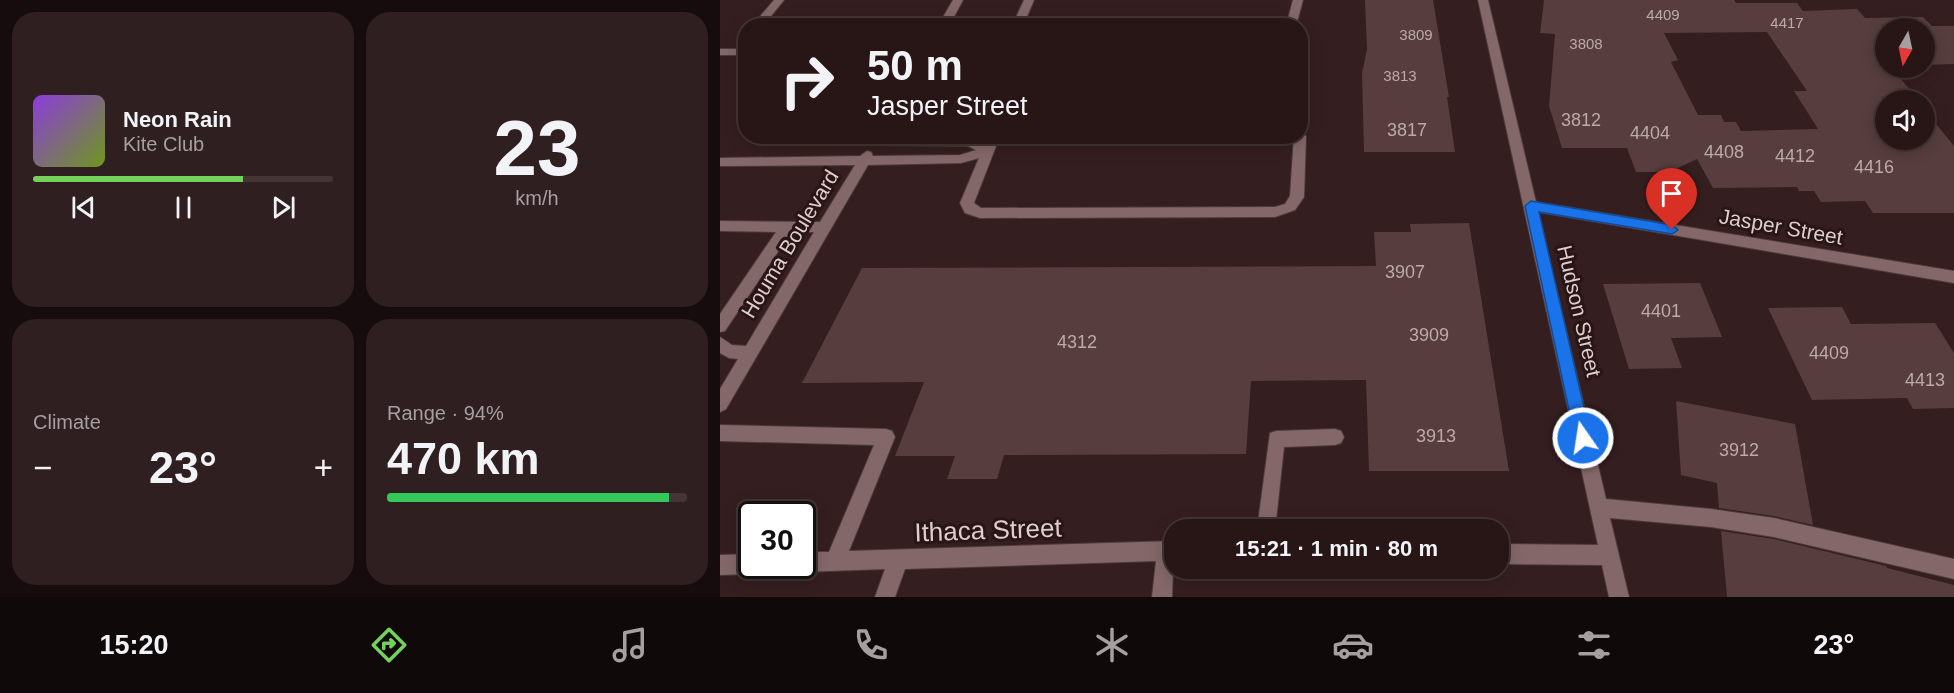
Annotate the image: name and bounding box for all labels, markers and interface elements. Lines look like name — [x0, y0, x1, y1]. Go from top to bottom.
house number: 4409 — [1646, 6, 1680, 23]
house number: 4417 — [1770, 14, 1804, 31]
north arrow — [1875, 18, 1935, 78]
map controls — [1875, 18, 1935, 150]
house number: 3809 — [1399, 26, 1433, 43]
house number: 3808 — [1569, 35, 1603, 52]
icon: right — [768, 42, 846, 120]
text: 50 m — [867, 42, 963, 89]
house number: 3813 — [1383, 67, 1417, 84]
button: sound — [1875, 90, 1935, 150]
text: Jasper Street — [867, 91, 1028, 121]
text: 23 — [494, 104, 580, 192]
text: Neon Rain — [123, 107, 232, 132]
house number: 3812 — [1561, 110, 1601, 130]
house number: 3817 — [1387, 120, 1427, 140]
house number: 4404 — [1630, 123, 1670, 143]
text: Kite Club — [123, 133, 204, 155]
house number: 4408 — [1704, 142, 1744, 162]
house number: 4412 — [1775, 146, 1815, 166]
house number: 4416 — [1854, 157, 1894, 177]
street label: Houma Boulevard — [736, 166, 843, 322]
pin — [1646, 168, 1697, 230]
icon: arrive — [1655, 177, 1688, 210]
text: km/h — [515, 187, 559, 209]
icon: previous — [67, 191, 100, 224]
icon: pause — [167, 191, 200, 224]
icon: next — [267, 191, 300, 224]
street label: Jasper Street — [1718, 204, 1845, 249]
street label: Hudson Street — [1553, 243, 1606, 379]
house number: 3907 — [1385, 262, 1425, 282]
house number: 4401 — [1641, 301, 1681, 321]
house number: 3909 — [1409, 325, 1449, 345]
house number: 4312 — [1057, 332, 1097, 352]
house number: 4409 — [1809, 343, 1849, 363]
house number: 4413 — [1905, 370, 1945, 390]
text: Range · 94% — [387, 402, 504, 424]
position arrow — [1551, 406, 1615, 470]
text: Climate — [33, 411, 101, 433]
house number: 3913 — [1416, 426, 1456, 446]
text: 470 km — [387, 433, 540, 484]
house number: 3912 — [1719, 440, 1759, 460]
text: 23° — [149, 442, 217, 493]
text: − — [33, 449, 52, 486]
text: + — [314, 449, 333, 486]
speed limit sign: 30 — [738, 501, 816, 579]
street label: Ithaca Street — [914, 512, 1063, 548]
text: 15:21 · 1 min · 80 m — [1235, 536, 1438, 561]
icon: directions — [368, 624, 410, 666]
icon: music — [609, 624, 651, 666]
icon: phone — [850, 624, 892, 666]
icon: climate — [1091, 624, 1133, 666]
icon: car — [1332, 624, 1374, 666]
icon: filters — [1573, 624, 1615, 666]
text: 15:20 — [100, 630, 169, 660]
text: 23° — [1814, 630, 1854, 660]

